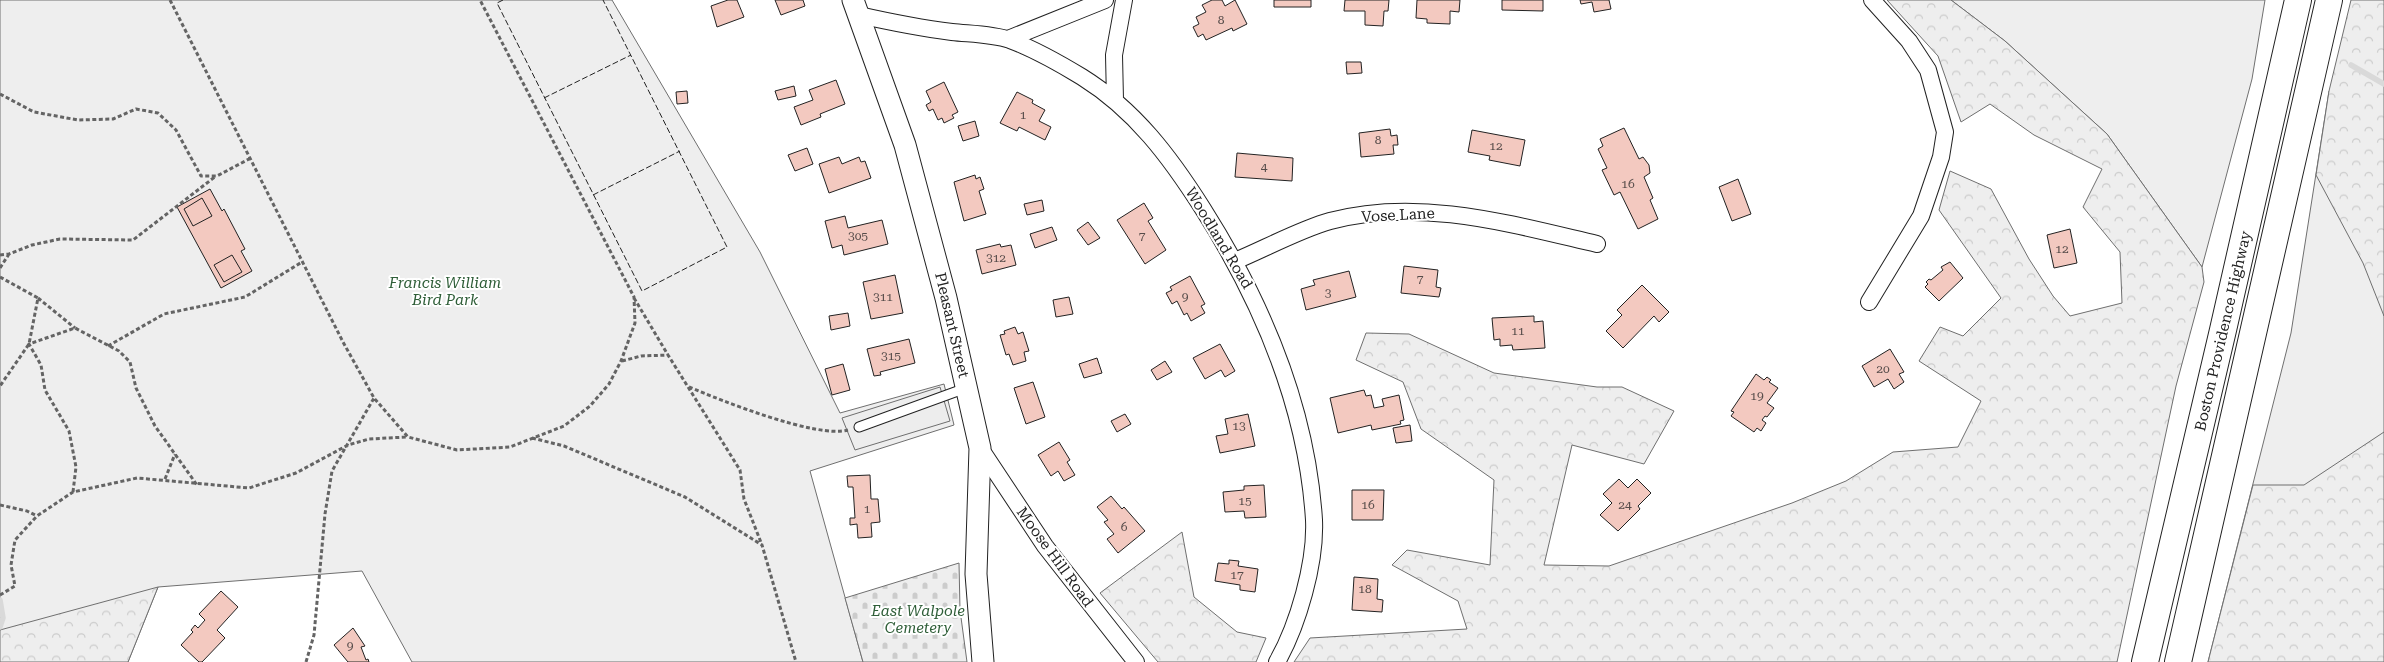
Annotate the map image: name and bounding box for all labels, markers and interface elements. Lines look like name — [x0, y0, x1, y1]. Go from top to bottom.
house number: 8 — [1218, 13, 1225, 27]
house number: 1 — [1020, 108, 1027, 122]
house number: 8 — [1375, 133, 1382, 147]
house number: 12 — [1489, 139, 1503, 153]
house number: 4 — [1261, 160, 1268, 174]
house number: 16 — [1621, 177, 1635, 191]
street label: Woodland Road — [1182, 184, 1257, 292]
street label: Vose Lane — [1361, 204, 1435, 226]
house number: 305 — [848, 229, 868, 243]
house number: 7 — [1139, 229, 1146, 243]
street label: Boston Providence Highway — [2191, 229, 2255, 433]
house number: 12 — [2055, 242, 2069, 256]
house number: 312 — [986, 251, 1006, 265]
street label: Pleasant Street — [931, 270, 973, 380]
house number: 7 — [1417, 272, 1424, 286]
park label: Francis William Bird Park — [388, 274, 501, 309]
house number: 3 — [1325, 286, 1332, 300]
house number: 311 — [873, 290, 893, 304]
house number: 9 — [1182, 290, 1189, 304]
house number: 11 — [1511, 324, 1525, 338]
house number: 315 — [881, 349, 901, 363]
house number: 20 — [1876, 362, 1890, 376]
house number: 19 — [1750, 389, 1764, 403]
house number: 13 — [1232, 419, 1246, 433]
house number: 15 — [1238, 494, 1252, 508]
house number: 16 — [1361, 498, 1375, 512]
house number: 24 — [1618, 498, 1632, 512]
house number: 1 — [864, 502, 871, 516]
street label: Moose Hill Road — [1013, 504, 1097, 611]
house number: 6 — [1121, 520, 1128, 534]
house number: 17 — [1230, 568, 1244, 582]
house number: 18 — [1358, 582, 1372, 596]
park label: East Walpole Cemetery — [870, 602, 965, 637]
house number: 9 — [347, 639, 354, 653]

